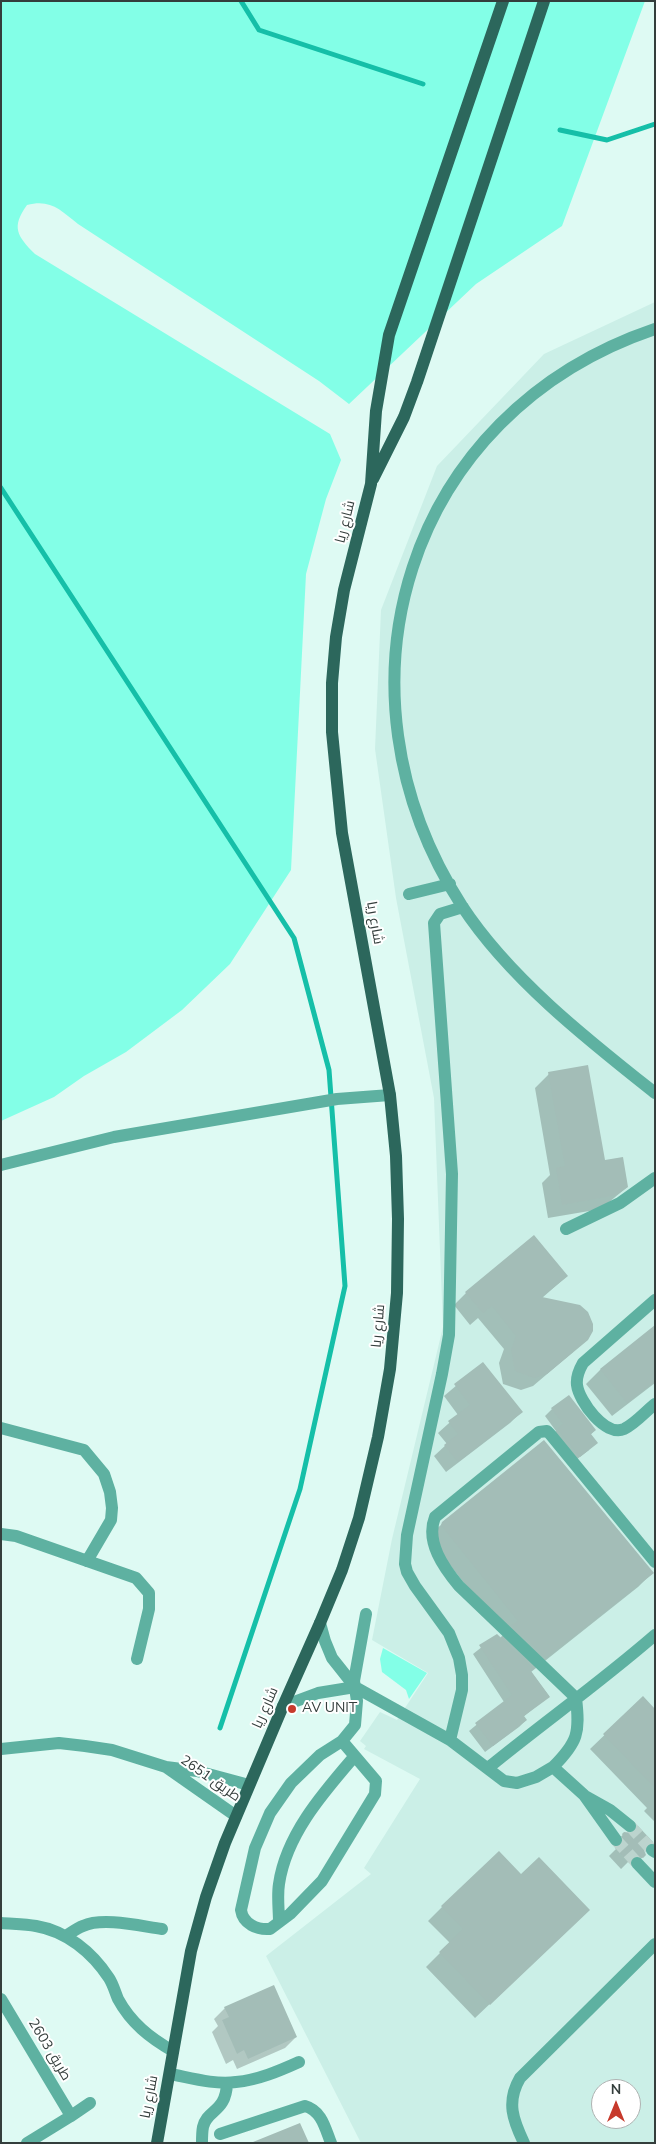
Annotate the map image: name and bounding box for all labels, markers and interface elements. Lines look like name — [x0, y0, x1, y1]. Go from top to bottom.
street label: شارع ريا — [333, 499, 359, 545]
street label: شارع ريا — [362, 900, 386, 946]
street label: شارع ريا — [369, 1304, 389, 1348]
street label: شارع ريا — [250, 1685, 282, 1731]
place label: AV UNIT — [302, 1701, 357, 1717]
marker: AV UNIT — [286, 1703, 298, 1715]
street label: طريق 2651 — [177, 1752, 243, 1806]
street label: طريق 2603 — [24, 2016, 74, 2084]
street label: شارع ريا — [138, 2074, 162, 2120]
north arrow — [591, 2079, 641, 2129]
text: N — [611, 2080, 621, 2099]

